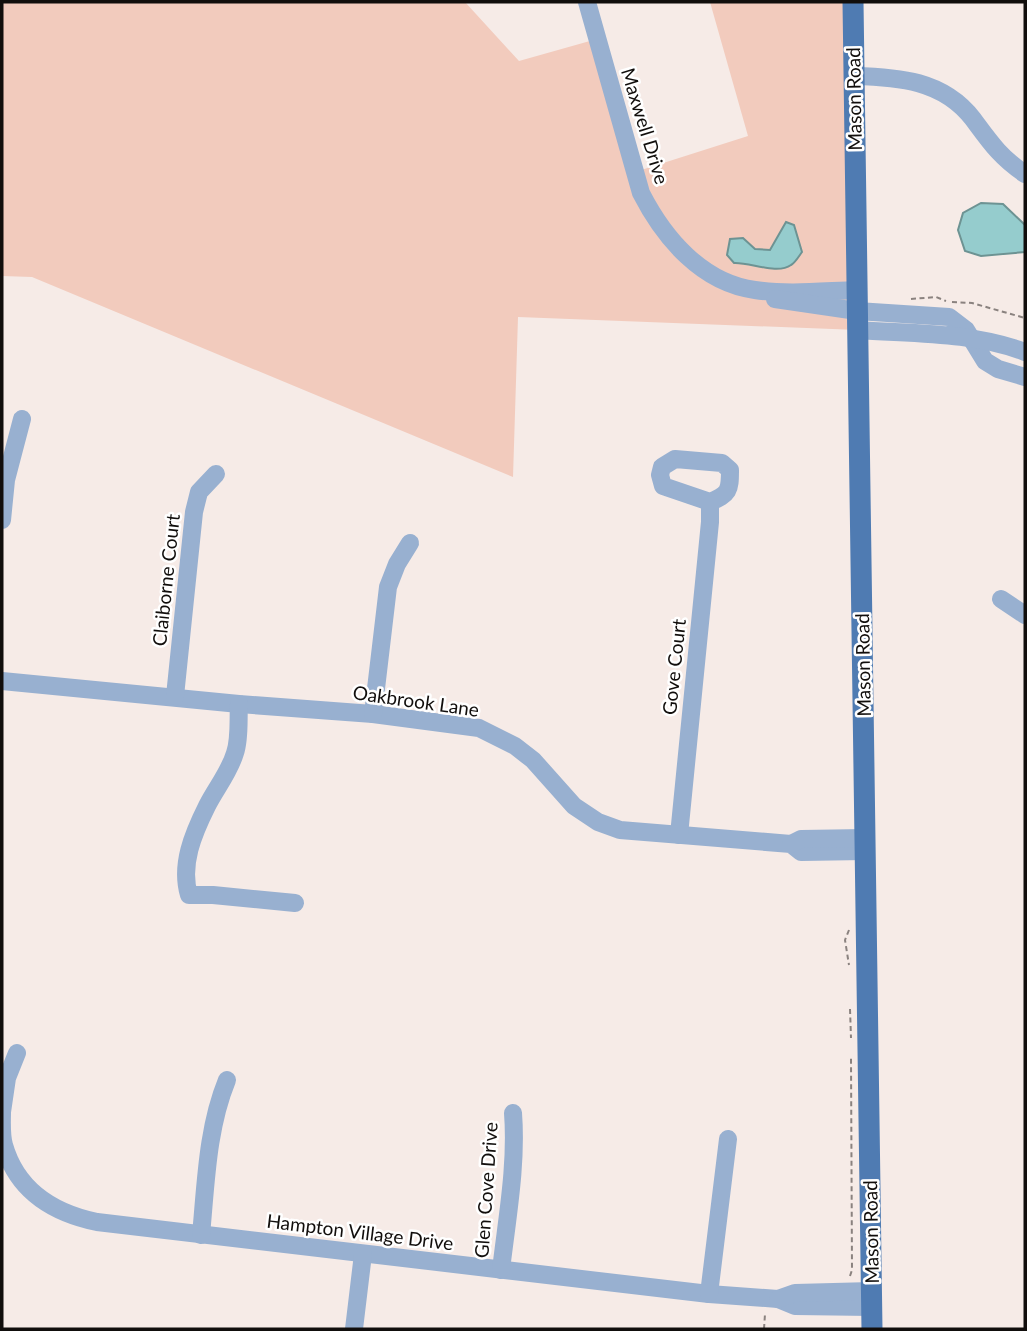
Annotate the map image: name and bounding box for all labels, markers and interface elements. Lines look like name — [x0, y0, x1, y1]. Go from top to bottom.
street label: Mason Road — [841, 47, 866, 151]
street label: Maxwell Drive — [617, 65, 674, 187]
street label: Claiborne Court — [147, 513, 184, 647]
street label: Mason Road — [850, 613, 875, 717]
street label: Gove Court — [657, 618, 690, 716]
street label: Oakbrook Lane — [352, 680, 481, 721]
street label: Glen Cove Drive — [469, 1121, 502, 1259]
street label: Mason Road — [858, 1180, 883, 1284]
street label: Hampton Village Drive — [265, 1209, 455, 1254]

